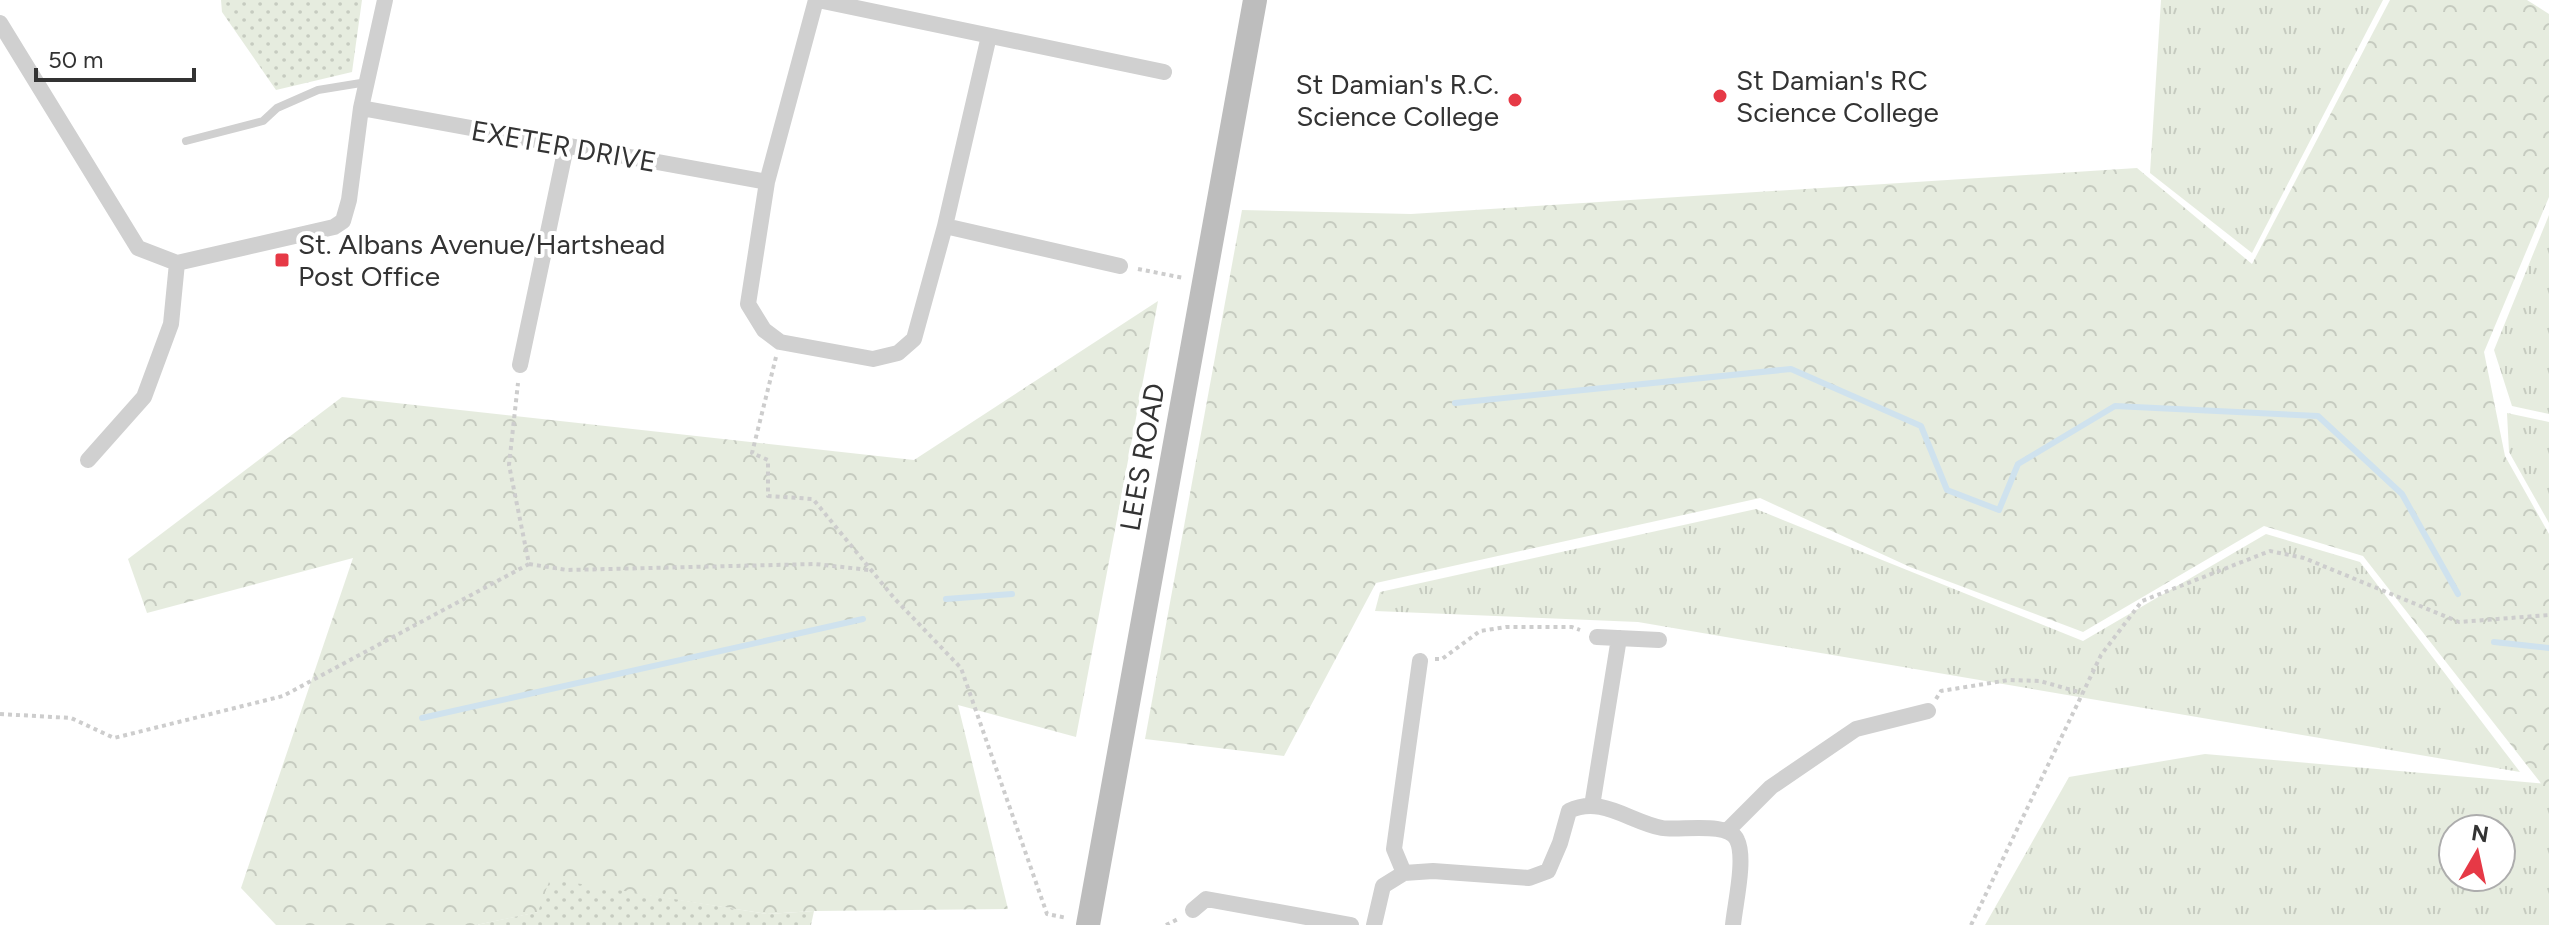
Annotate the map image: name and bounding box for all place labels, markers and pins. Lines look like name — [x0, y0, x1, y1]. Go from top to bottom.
place label: St Damian's RC Science College — [1736, 63, 1939, 129]
place label: St Damian's R.C. Science College — [1296, 67, 1499, 133]
marker: St Damian's RC Science College — [1711, 87, 1729, 105]
marker: St Damian's R.C. Science College — [1506, 91, 1524, 109]
place label: St. Albans Avenue/Hartshead Post Office — [298, 227, 666, 293]
marker: St. Albans Avenue/Hartshead Post Office — [273, 251, 291, 269]

